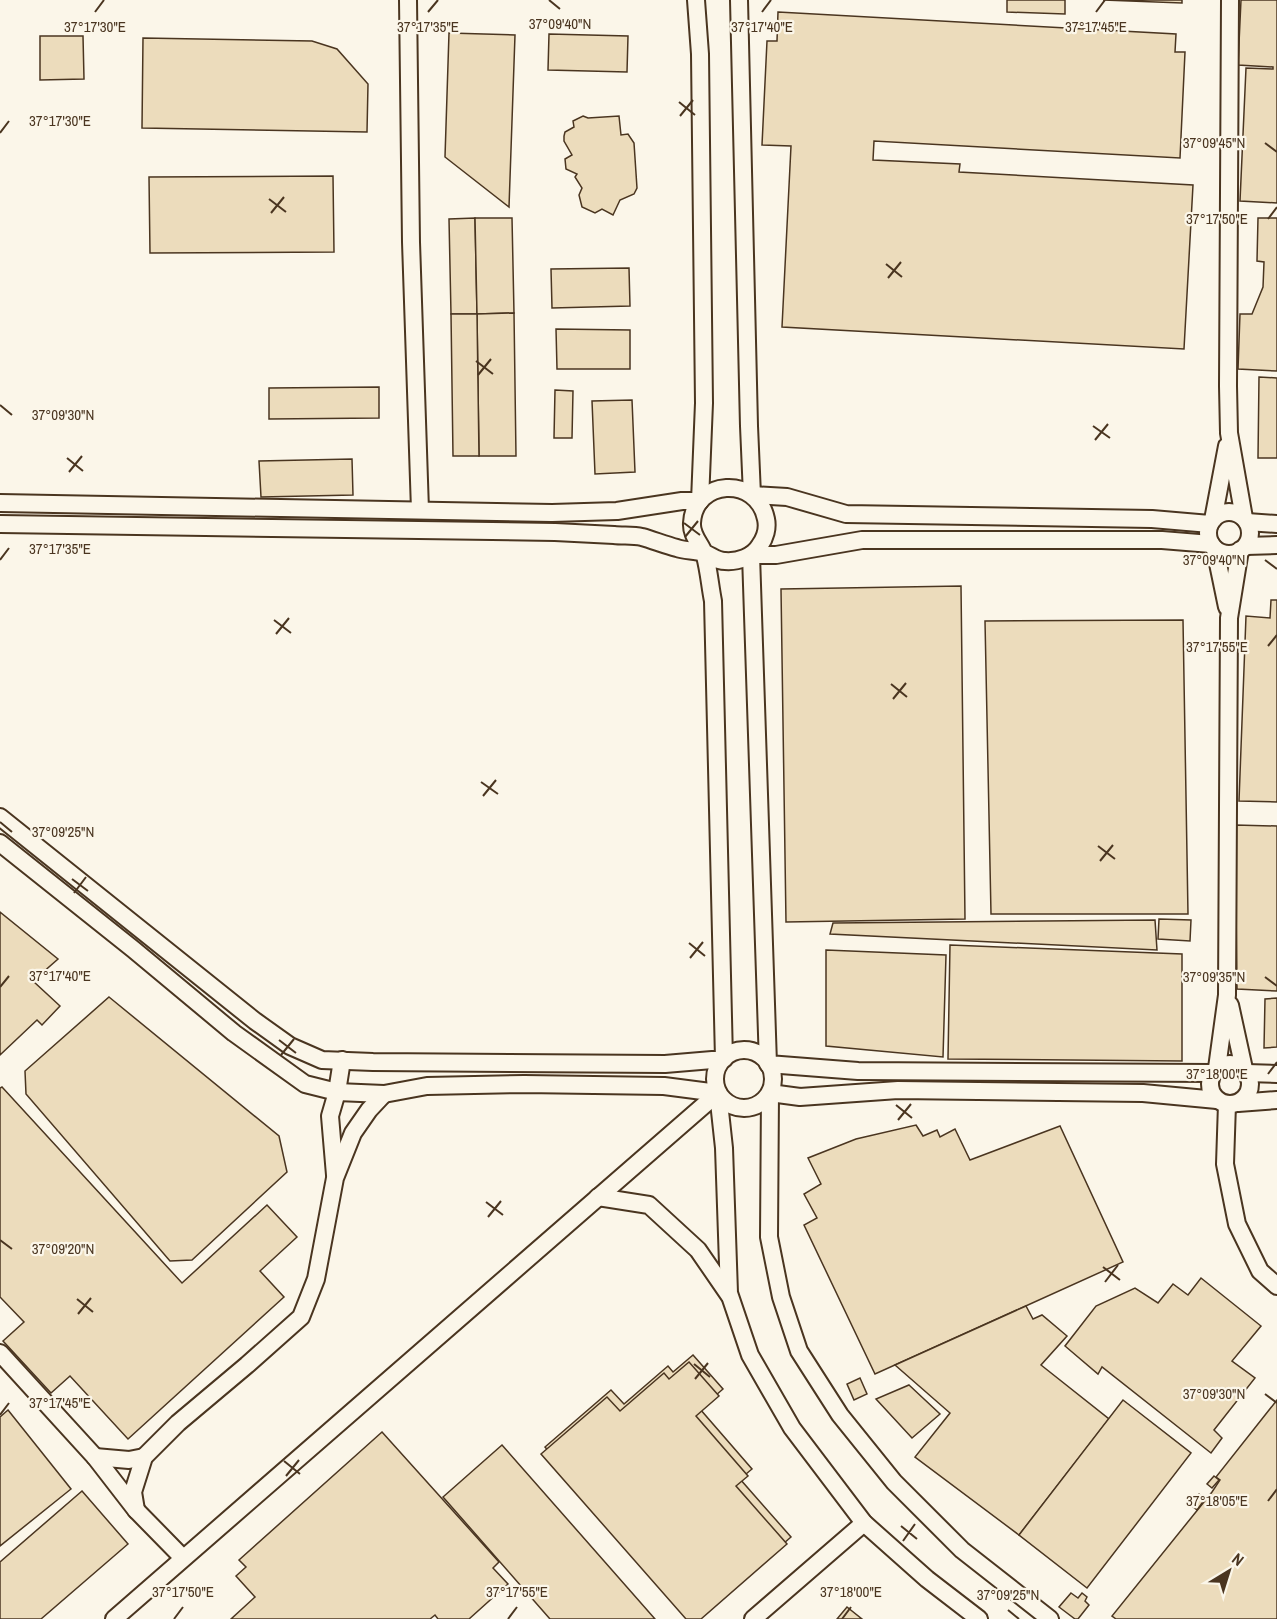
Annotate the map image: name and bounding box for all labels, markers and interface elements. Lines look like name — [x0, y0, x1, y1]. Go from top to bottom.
text: 37°09'40"N — [529, 13, 591, 34]
text: 37°17'30"E — [64, 16, 126, 37]
text: 37°17'35"E — [397, 16, 459, 37]
text: 37°17'40"E — [731, 16, 793, 37]
text: 37°17'45"E — [1065, 16, 1127, 37]
text: 37°17'30"E — [29, 110, 91, 131]
text: 37°09'45"N — [1183, 132, 1245, 153]
text: 37°17'50"E — [1186, 208, 1248, 229]
text: 37°09'30"N — [32, 404, 94, 425]
text: 37°17'35"E — [29, 538, 91, 559]
text: 37°09'40"N — [1183, 549, 1245, 570]
text: 37°17'55"E — [1186, 636, 1248, 657]
text: 37°09'25"N — [32, 821, 94, 842]
text: 37°17'40"E — [29, 965, 91, 986]
text: 37°09'35"N — [1183, 966, 1245, 987]
text: 37°18'00"E — [1186, 1063, 1248, 1084]
text: 37°09'20"N — [32, 1238, 94, 1259]
text: 37°09'30"N — [1183, 1383, 1245, 1404]
text: 37°17'45"E — [29, 1392, 91, 1413]
text: 37°18'05"E — [1186, 1490, 1248, 1511]
north arrow — [1199, 1541, 1259, 1601]
text: N — [1228, 1548, 1249, 1571]
text: 37°17'50"E — [152, 1581, 214, 1602]
text: 37°17'55"E — [486, 1581, 548, 1602]
text: 37°18'00"E — [820, 1581, 882, 1602]
text: 37°09'25"N — [977, 1584, 1039, 1605]

